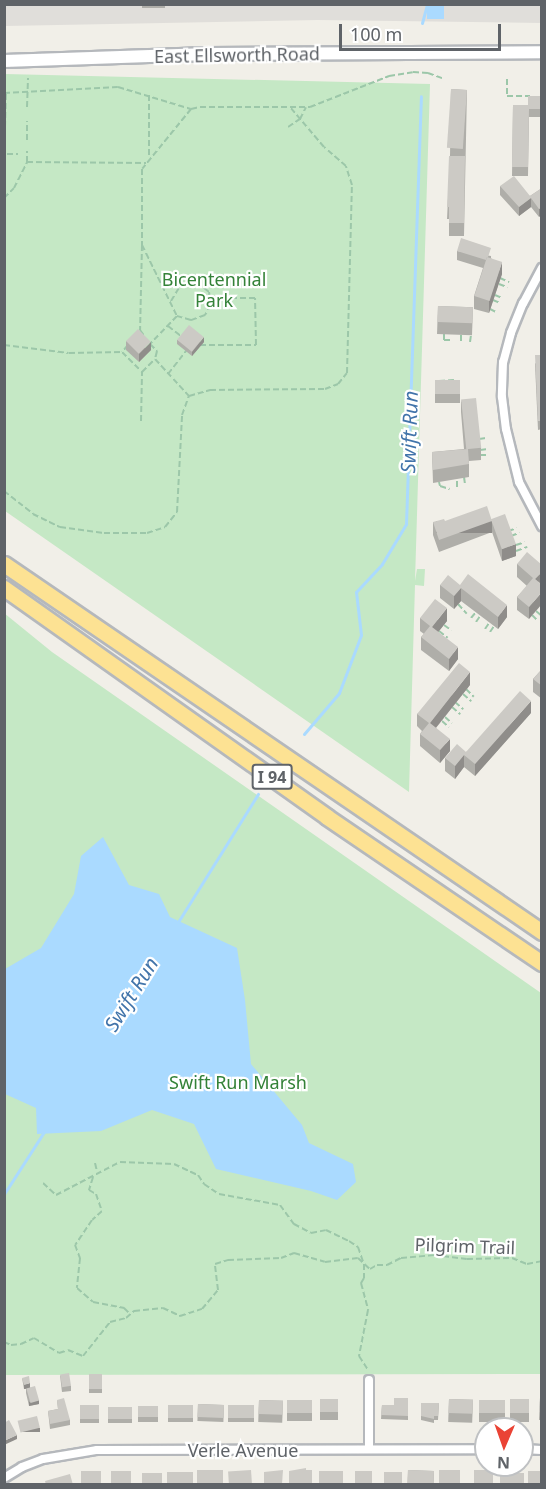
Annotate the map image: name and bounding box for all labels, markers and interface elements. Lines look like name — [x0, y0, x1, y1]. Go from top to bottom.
scale bar — [342, 12, 504, 50]
text: 100 m — [350, 22, 402, 46]
street label: East Ellsworth Road — [154, 43, 320, 67]
park label: Bicentennial Park — [162, 269, 266, 312]
water label: Swift Run — [396, 390, 422, 474]
road number: I 94 — [251, 764, 293, 790]
water label: Swift Run — [99, 953, 163, 1035]
park label: Swift Run Marsh — [169, 1071, 307, 1093]
street label: Pilgrim Trail — [414, 1233, 516, 1259]
north arrow — [474, 1417, 534, 1477]
street label: Verle Avenue — [188, 1439, 298, 1461]
text: N — [497, 1452, 510, 1474]

